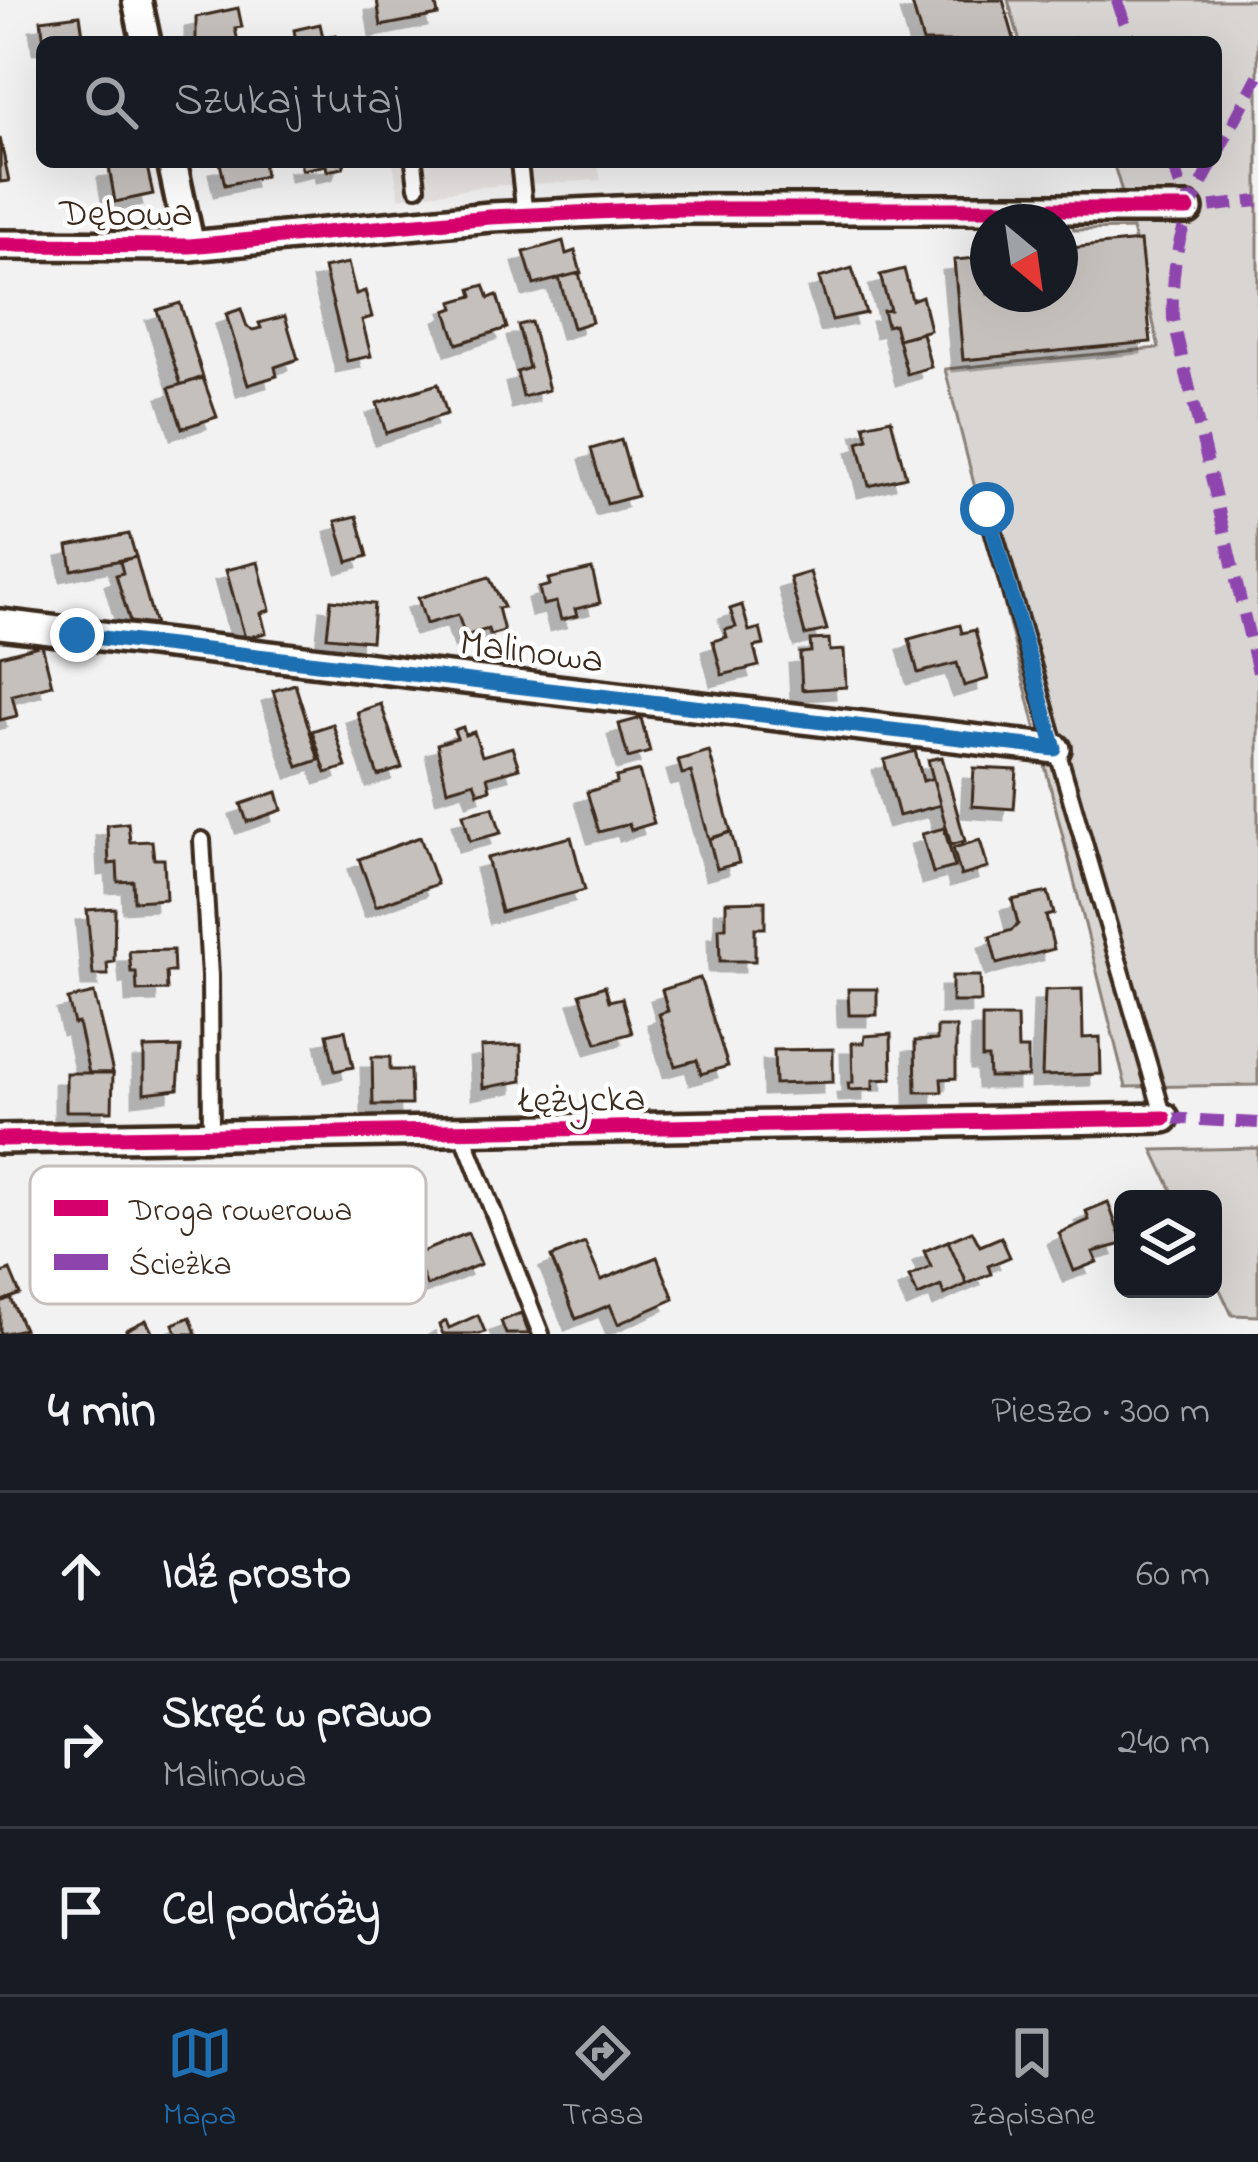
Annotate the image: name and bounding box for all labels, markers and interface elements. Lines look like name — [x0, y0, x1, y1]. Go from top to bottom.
search box — [36, 36, 1222, 168]
icon: search — [78, 69, 144, 135]
text: Szukaj tutaj — [174, 69, 401, 135]
street label: Dębowa — [58, 187, 193, 244]
north arrow — [970, 204, 1078, 312]
route start — [960, 482, 1014, 536]
route end — [50, 608, 104, 662]
street label: Malinowa — [456, 616, 607, 691]
street label: Łężycka — [517, 1072, 646, 1131]
legend — [30, 1166, 426, 1304]
text: Droga rowerowa — [128, 1188, 352, 1236]
map controls — [1114, 1190, 1222, 1298]
button: layers — [1114, 1190, 1222, 1298]
text: Ścieżka — [129, 1242, 232, 1290]
text: 4 min — [48, 1375, 156, 1450]
text: Pieszo · 300 m — [991, 1384, 1210, 1441]
icon: ahead — [48, 1543, 114, 1609]
text: Idź prosto — [162, 1543, 351, 1609]
text: 60 m — [1136, 1547, 1210, 1604]
text: Skręć w prawo — [162, 1682, 432, 1748]
icon: right — [48, 1711, 114, 1777]
text: 240 m — [1118, 1715, 1210, 1772]
text: Malinowa — [162, 1748, 306, 1805]
icon: arrive — [48, 1879, 114, 1945]
text: Cel podróży — [162, 1879, 380, 1945]
tab: Mapa — [163, 2020, 236, 2140]
tab: Trasa — [562, 2020, 644, 2140]
tab: Zapisane — [969, 2020, 1095, 2140]

